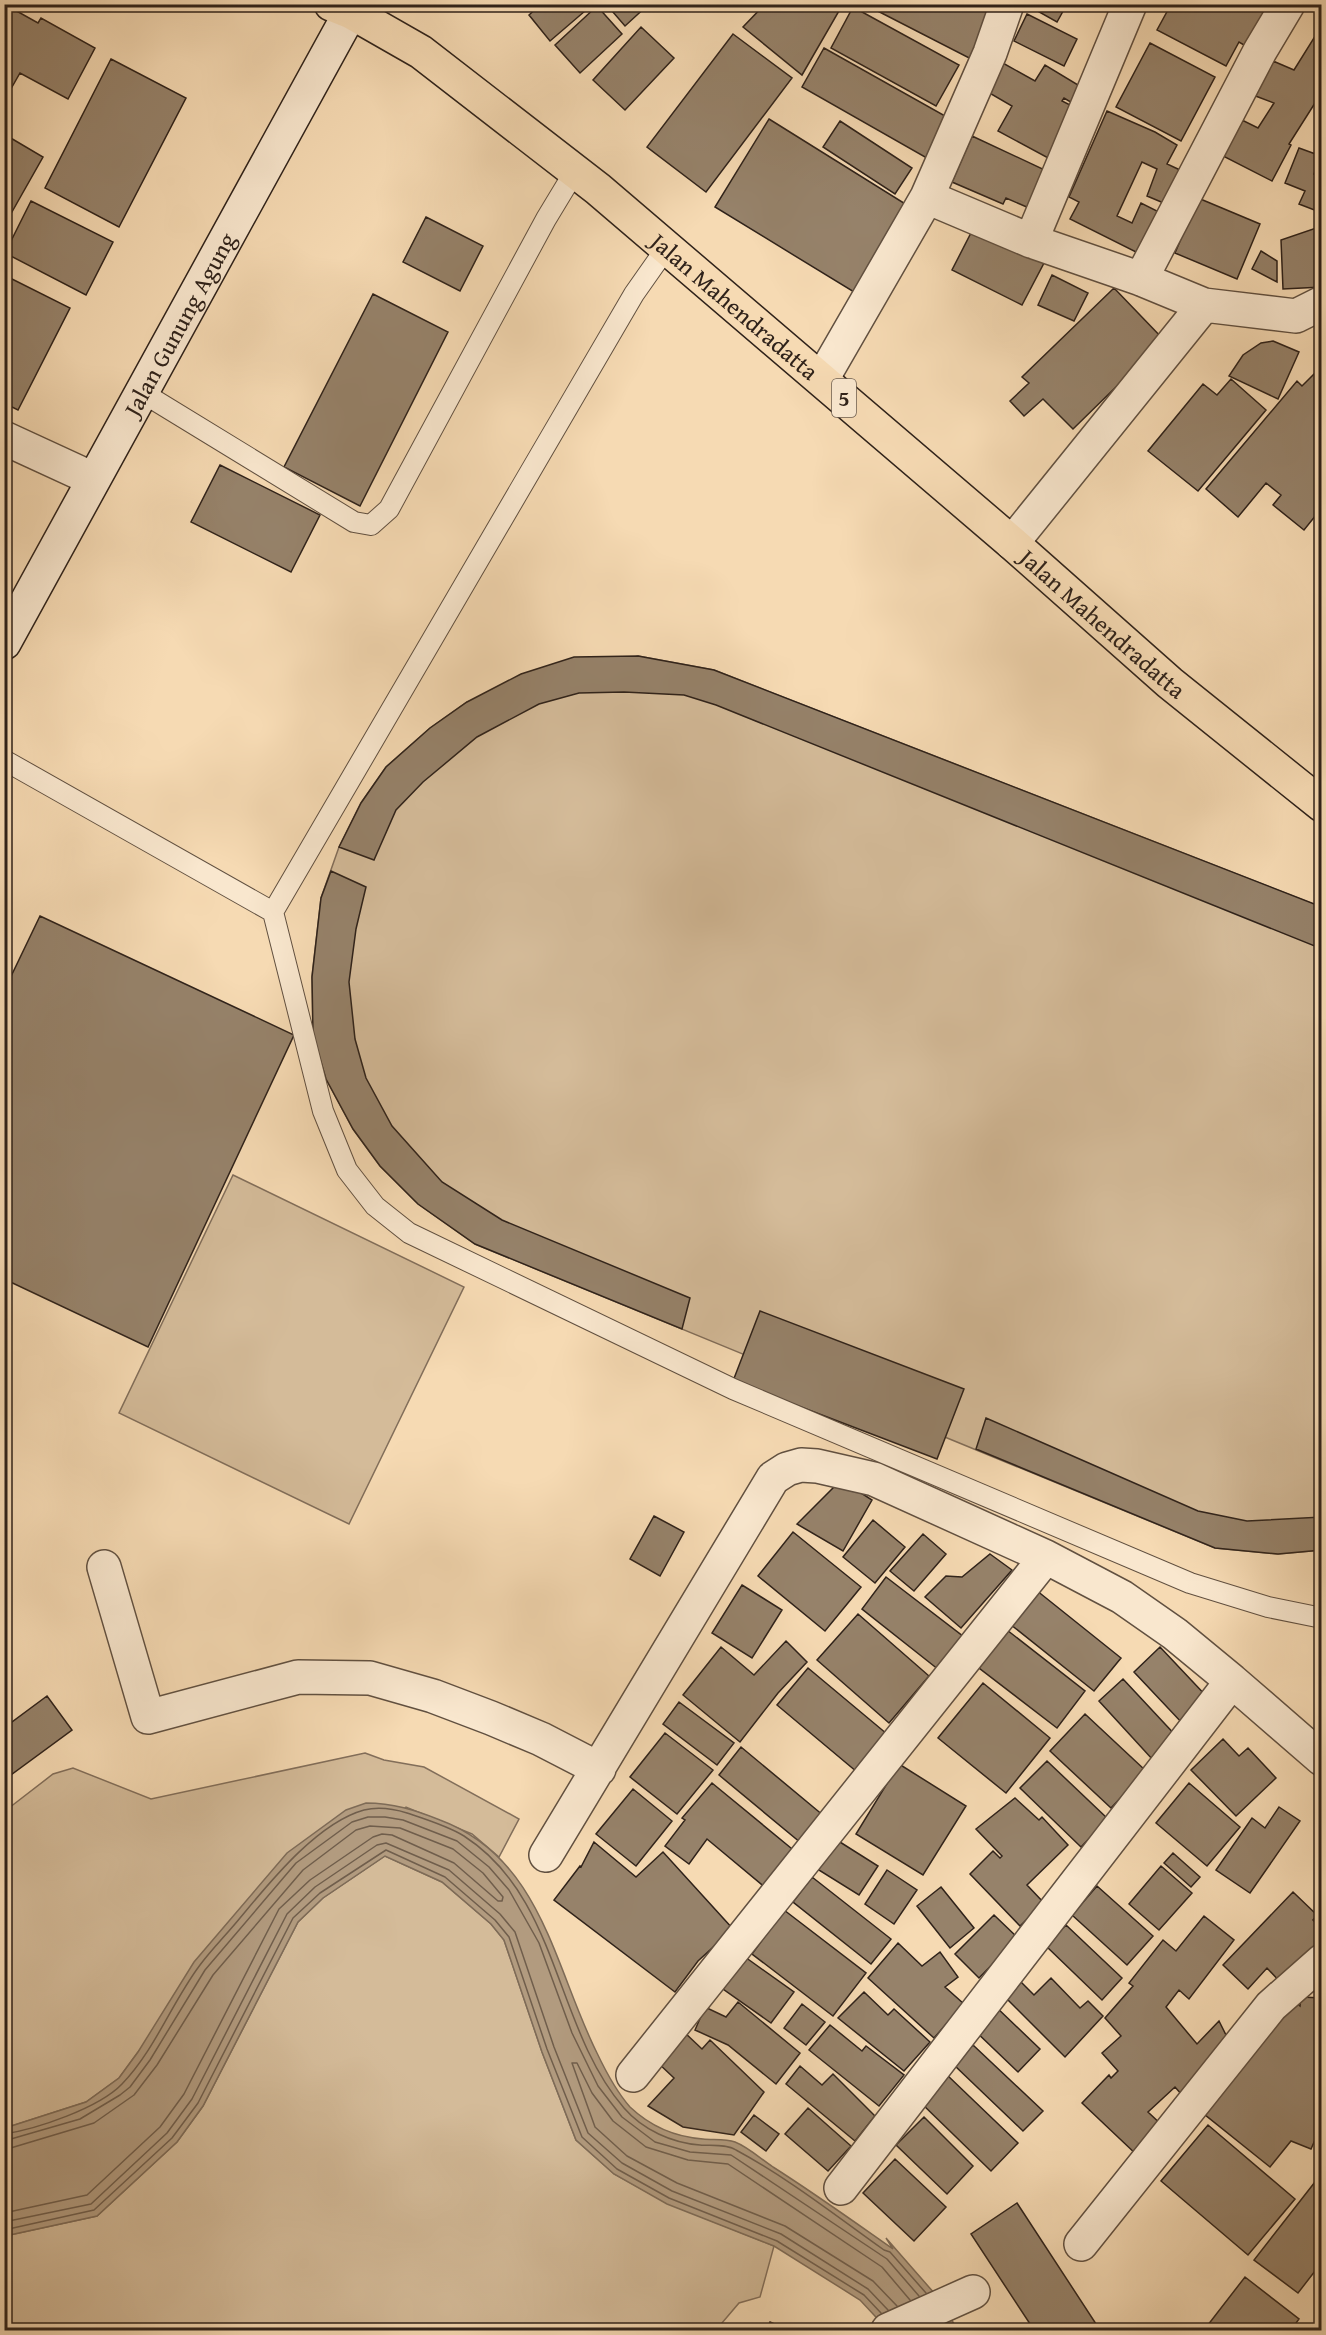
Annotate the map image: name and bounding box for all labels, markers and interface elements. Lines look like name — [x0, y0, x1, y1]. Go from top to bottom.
street label: Jalan Mahendradatta — [641, 222, 827, 388]
street label: Jalan Gunung Agung — [113, 226, 244, 425]
road number: 5 — [832, 379, 856, 417]
street label: Jalan Mahendradatta — [1010, 538, 1194, 707]

